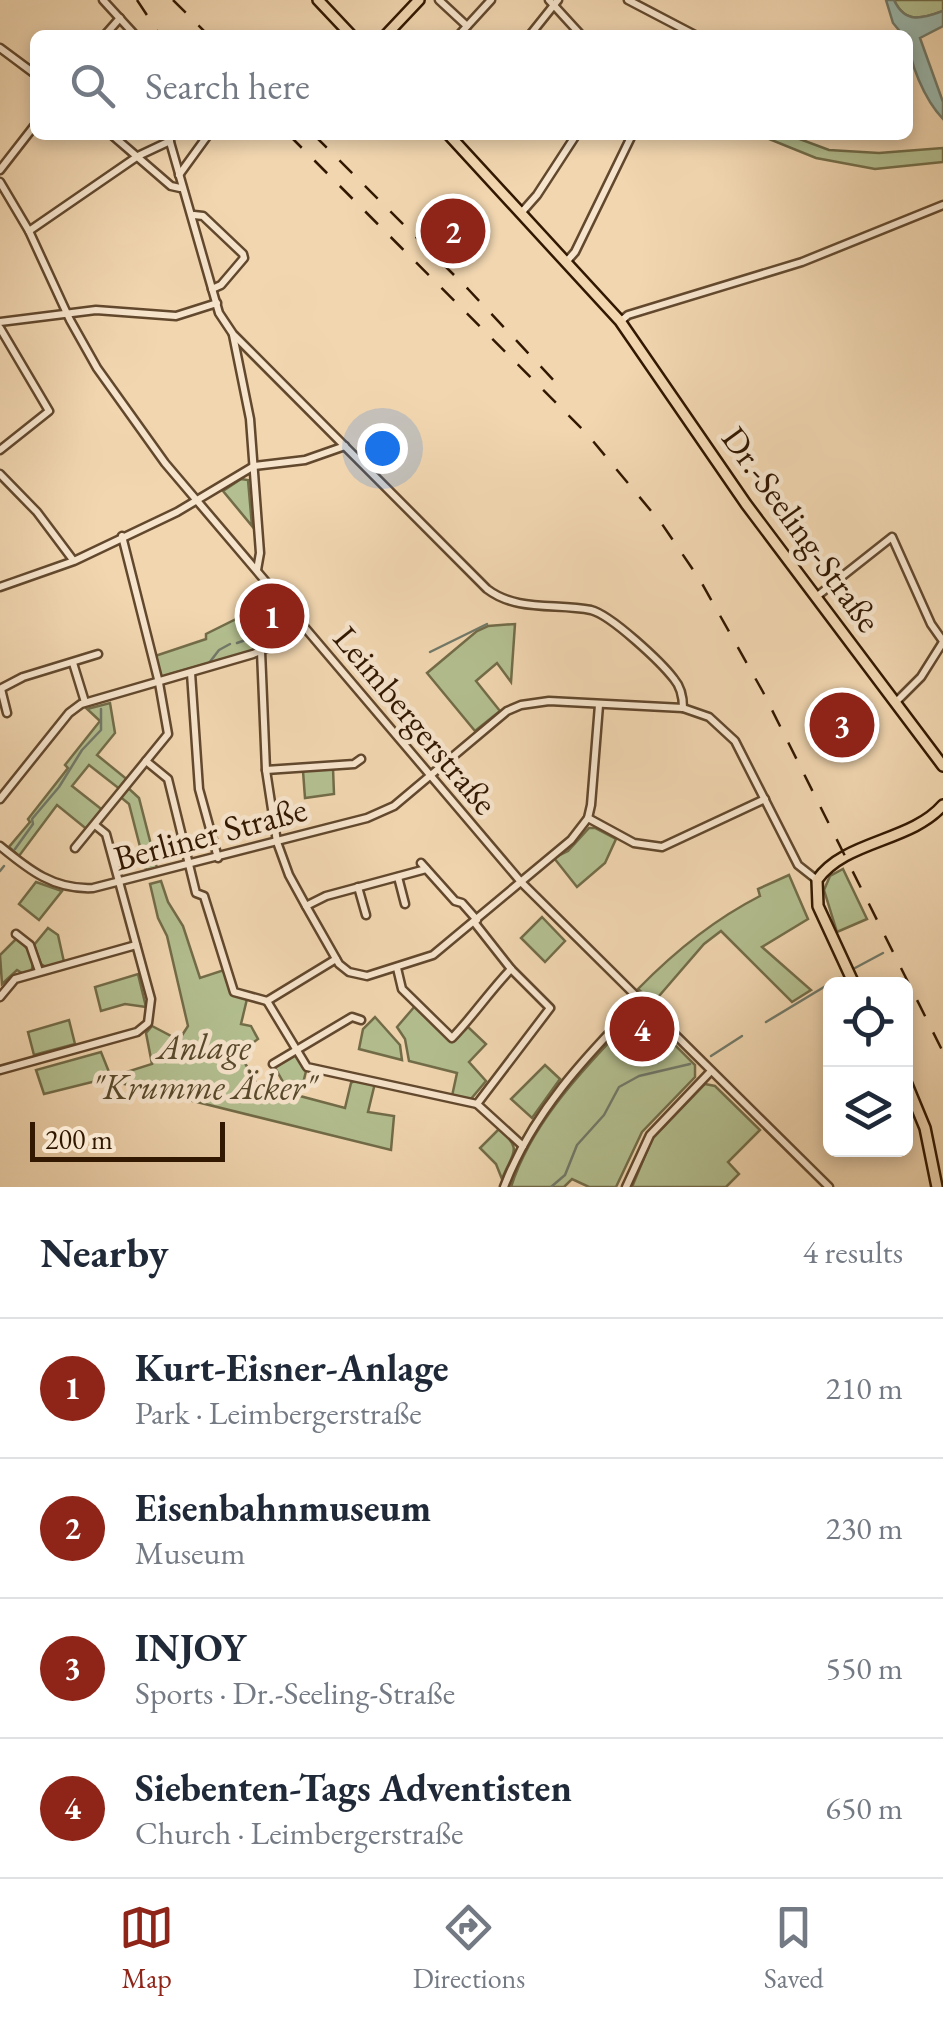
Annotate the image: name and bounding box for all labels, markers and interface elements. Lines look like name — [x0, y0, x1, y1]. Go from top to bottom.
search box — [30, 30, 913, 140]
icon: search — [65, 58, 120, 113]
text: Search here — [145, 61, 310, 110]
pin: 2 — [420, 194, 486, 268]
street label: Dr.-Seeling-Straße — [712, 417, 892, 641]
your location — [357, 423, 408, 474]
pin: 1 — [240, 578, 304, 654]
street label: Leimbergerstraße — [324, 616, 508, 824]
pin: 3 — [810, 688, 874, 762]
street label: Berliner Straße — [109, 786, 311, 880]
map controls — [823, 977, 913, 1157]
button: locate — [823, 977, 913, 1067]
pin: 4 — [610, 992, 674, 1066]
park label: Anlage "Krumme Äcker" — [92, 1024, 320, 1109]
button: layers — [823, 1067, 913, 1157]
scale bar — [30, 1117, 225, 1162]
text: 200 m — [45, 1121, 113, 1157]
text: Nearby — [40, 1225, 169, 1280]
text: 4 results — [803, 1231, 903, 1273]
text: Kurt-Eisner-Anlage — [135, 1343, 449, 1392]
text: 1 — [64, 1367, 81, 1409]
text: 210 m — [826, 1367, 903, 1409]
text: Park · Leimbergerstraße — [135, 1392, 422, 1434]
text: Eisenbahnmuseum — [135, 1483, 431, 1532]
text: 2 — [64, 1507, 81, 1549]
text: 230 m — [826, 1507, 903, 1549]
text: Museum — [135, 1532, 245, 1574]
text: INJOY — [135, 1623, 246, 1672]
text: 3 — [64, 1647, 81, 1689]
text: 550 m — [826, 1647, 903, 1689]
text: Sports · Dr.-Seeling-Straße — [135, 1672, 455, 1714]
text: Siebenten-Tags Adventisten — [135, 1763, 572, 1812]
text: 4 — [64, 1787, 81, 1829]
text: 650 m — [826, 1787, 903, 1829]
text: Church · Leimbergerstraße — [135, 1812, 464, 1854]
tab: Map — [119, 1900, 174, 1996]
tab: Directions — [413, 1900, 525, 1996]
tab: Saved — [764, 1900, 824, 1996]

